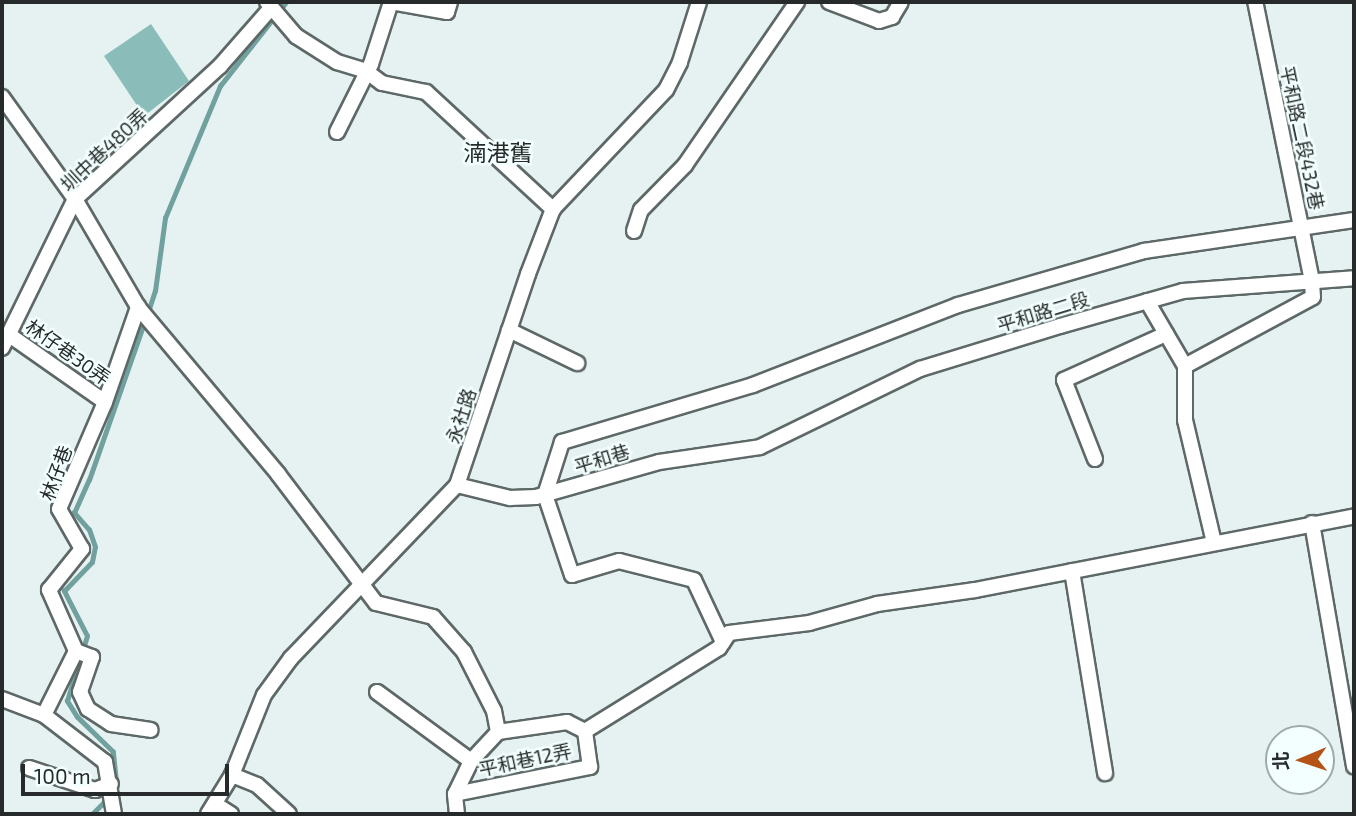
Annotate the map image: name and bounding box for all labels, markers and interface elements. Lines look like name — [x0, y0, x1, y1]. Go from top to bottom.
street label: 平和路二段432巷 — [1276, 64, 1328, 212]
street label: 圳中巷480弄 — [56, 104, 152, 196]
district label: 湳港舊 — [464, 138, 532, 166]
street label: 平和路二段 — [994, 287, 1092, 337]
street label: 林仔巷30弄 — [21, 315, 115, 389]
street label: 永社路 — [441, 385, 481, 447]
street label: 平和巷 — [571, 440, 633, 478]
street label: 林仔巷 — [36, 442, 76, 504]
north arrow — [1265, 725, 1335, 795]
street label: 平和巷12弄 — [477, 739, 573, 781]
scale bar — [24, 750, 233, 794]
text: 北 — [1269, 751, 1292, 771]
text: 100 m — [34, 763, 91, 788]

